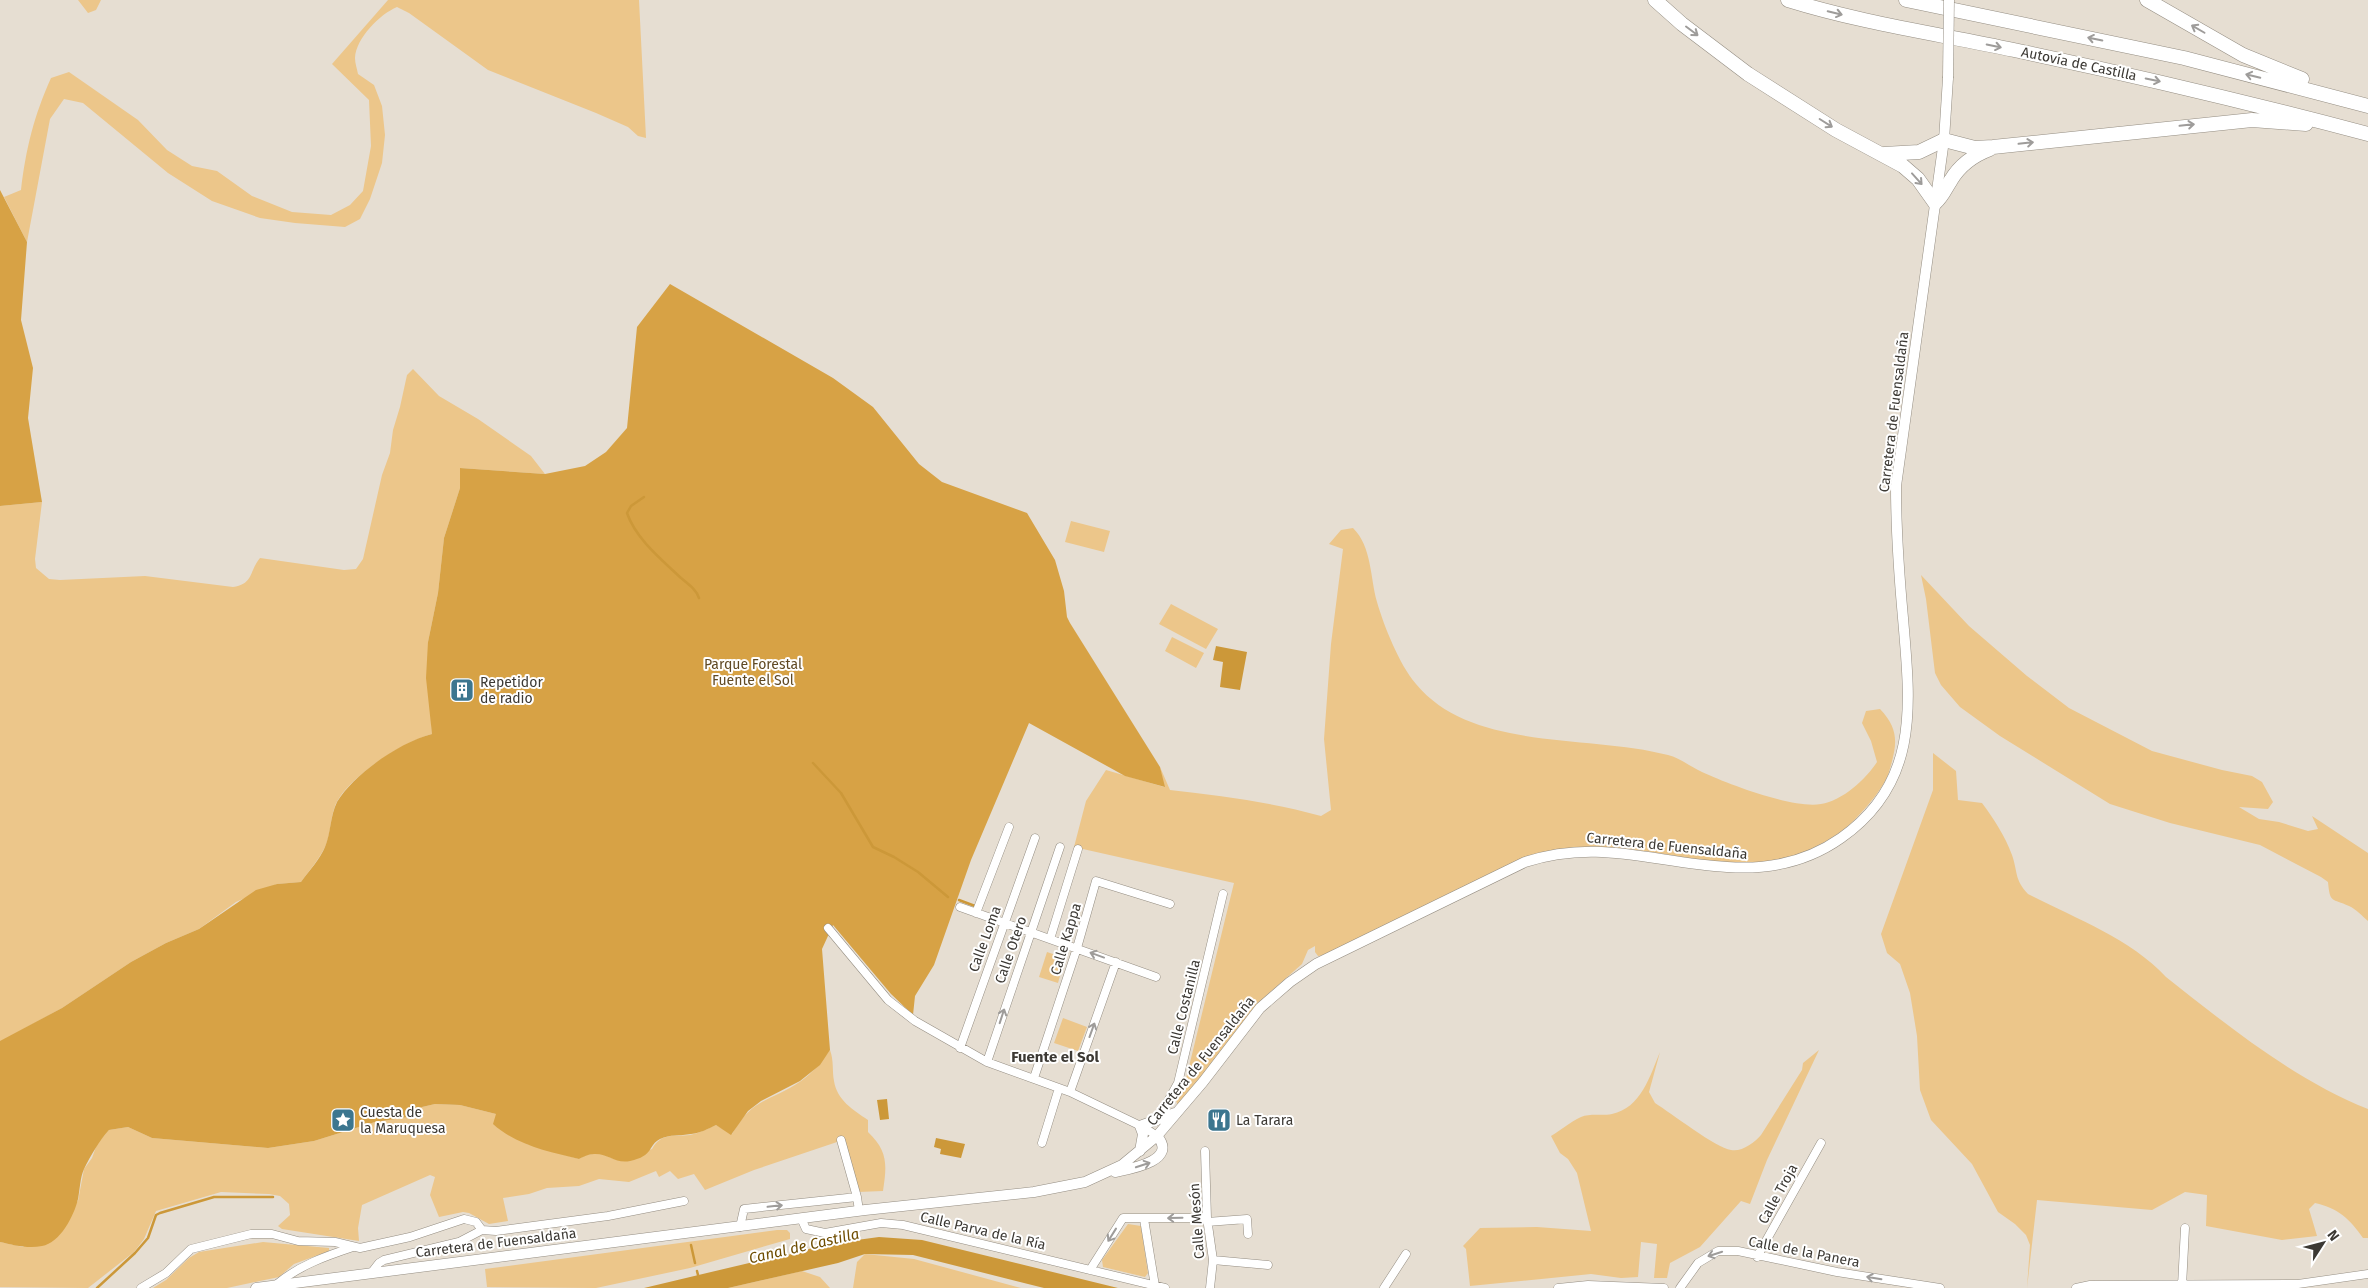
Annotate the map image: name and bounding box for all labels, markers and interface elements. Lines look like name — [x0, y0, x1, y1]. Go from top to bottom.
one-way arrow — [1827, 9, 1843, 18]
one-way arrow — [2191, 23, 2205, 33]
one-way arrow — [1685, 26, 1698, 37]
one-way arrow — [2087, 34, 2103, 43]
one-way arrow — [1986, 42, 2002, 51]
street label: Autovía de Castilla — [2020, 43, 2138, 85]
one-way arrow — [2246, 70, 2262, 80]
one-way arrow — [2145, 76, 2161, 85]
one-way arrow — [1818, 119, 1832, 129]
one-way arrow — [2179, 120, 2195, 130]
one-way arrow — [2017, 138, 2033, 148]
one-way arrow — [1911, 173, 1923, 186]
street label: Carretera de Fuensaldaña — [1876, 331, 1912, 493]
park label: Parque Forestal Fuente el Sol — [704, 656, 802, 689]
place label: Repetidor de radio — [480, 674, 543, 707]
building icon: Repetidor de radio — [449, 677, 475, 703]
street label: Carretera de Fuensaldaña — [1586, 829, 1748, 863]
street label: Calle Kappa — [1047, 901, 1085, 977]
street label: Calle Loma — [965, 904, 1005, 974]
street label: Calle Otero — [992, 914, 1030, 986]
one-way arrow — [1089, 950, 1105, 959]
street label: Calle Costanilla — [1164, 958, 1204, 1056]
street label: Carretera de Fuensaldaña — [1143, 993, 1259, 1129]
one-way arrow — [998, 1009, 1007, 1024]
one-way arrow — [1088, 1023, 1097, 1038]
district label: Fuente el Sol — [1011, 1048, 1099, 1066]
place label: Cuesta de la Maruquesa — [360, 1104, 446, 1137]
place icon: Cuesta de la Maruquesa — [330, 1107, 356, 1133]
restaurant icon: La Tarara — [1206, 1107, 1232, 1133]
place label: La Tarara — [1236, 1112, 1293, 1129]
one-way arrow — [1135, 1160, 1150, 1169]
street label: Calle Troja — [1755, 1161, 1801, 1227]
street label: Calle Mesón — [1186, 1182, 1208, 1260]
one-way arrow — [767, 1201, 783, 1211]
street label: Calle Parva de la Ría — [919, 1208, 1047, 1254]
one-way arrow — [1168, 1213, 1184, 1223]
north arrow — [2298, 1218, 2348, 1268]
street label: Carretera de Fuensaldaña — [415, 1225, 577, 1261]
water label: Canal de Castilla — [747, 1225, 861, 1267]
text: N — [2324, 1227, 2343, 1244]
one-way arrow — [1107, 1228, 1117, 1242]
street label: Calle de la Panera — [1747, 1233, 1861, 1271]
one-way arrow — [1707, 1249, 1723, 1259]
one-way arrow — [1866, 1272, 1882, 1282]

